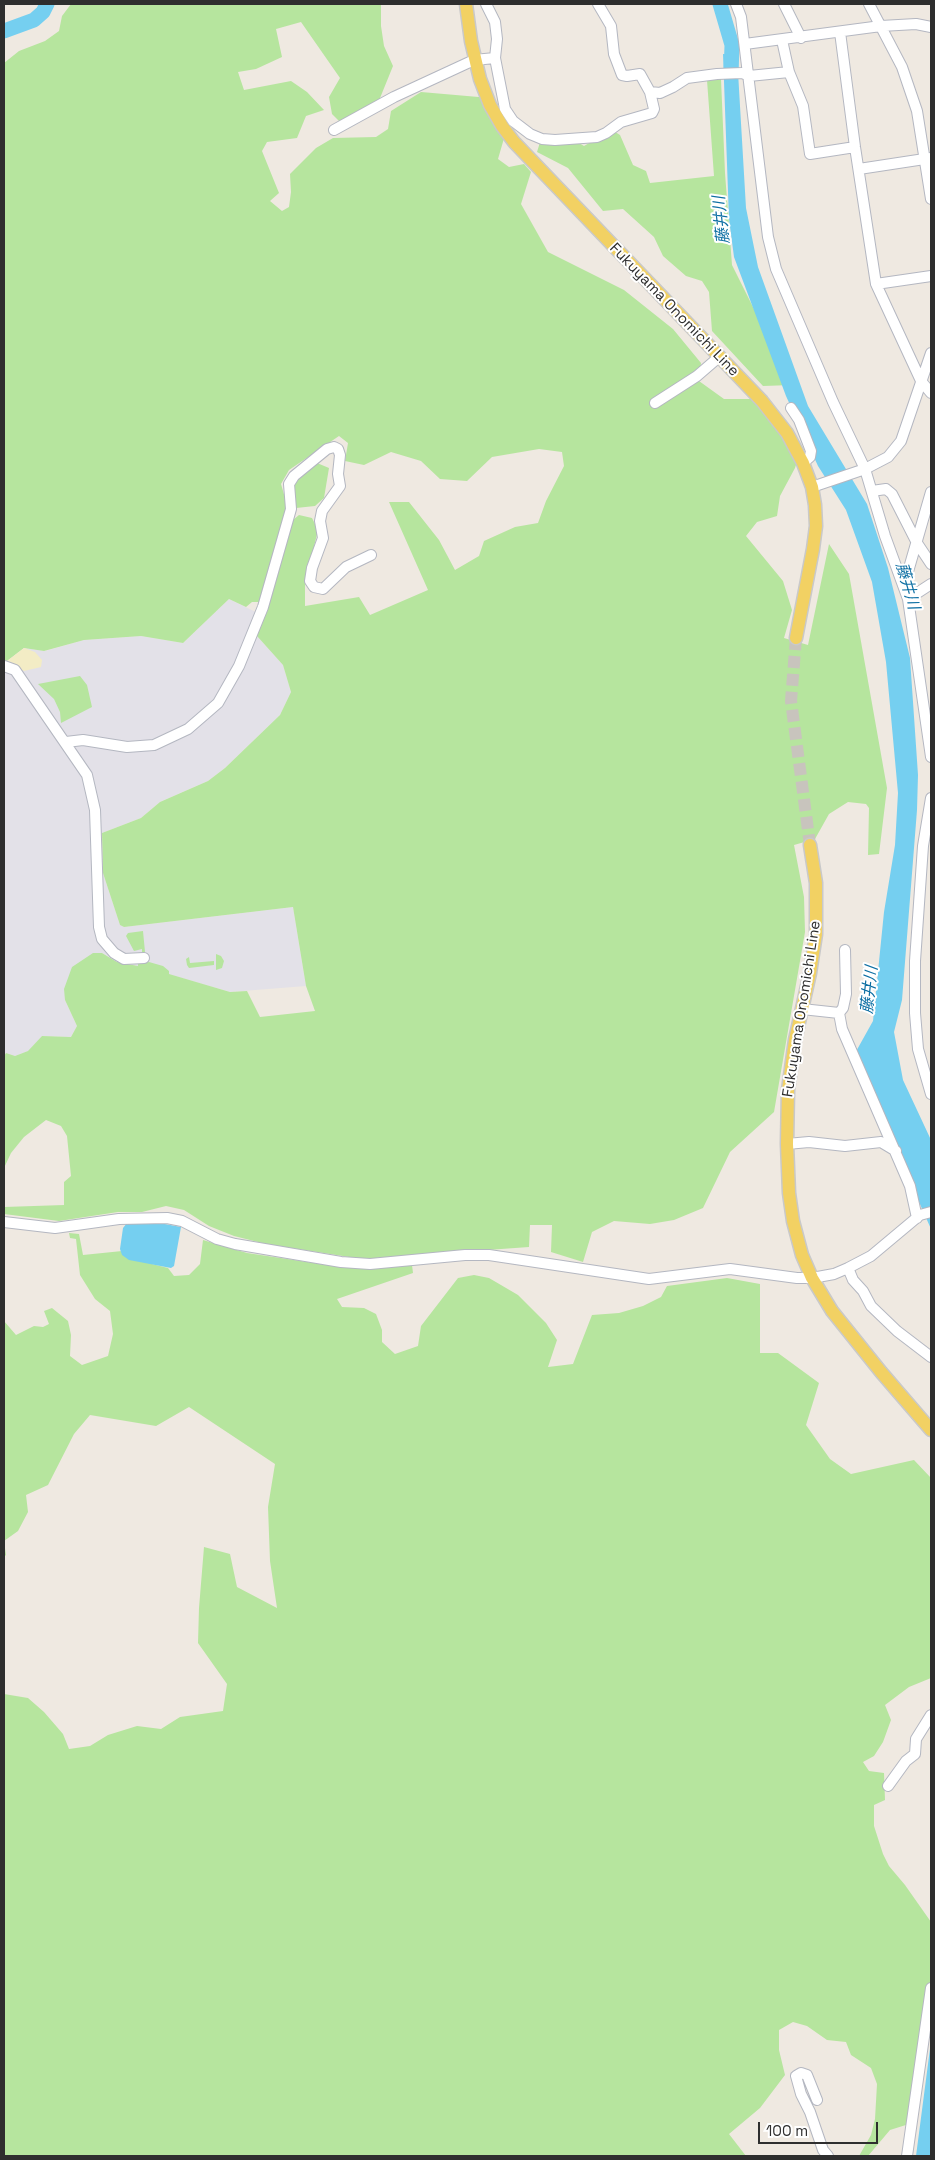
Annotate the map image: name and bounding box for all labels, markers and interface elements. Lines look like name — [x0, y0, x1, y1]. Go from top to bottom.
water label: 藤井川 — [710, 195, 734, 245]
street label: Fukuyama Onomichi Line — [606, 240, 742, 380]
water label: 藤井川 — [891, 560, 923, 612]
street label: Fukuyama Onomichi Line — [779, 919, 825, 1099]
water label: 藤井川 — [858, 965, 882, 1015]
scale bar — [760, 2112, 880, 2144]
text: 100 m — [766, 2121, 808, 2140]

